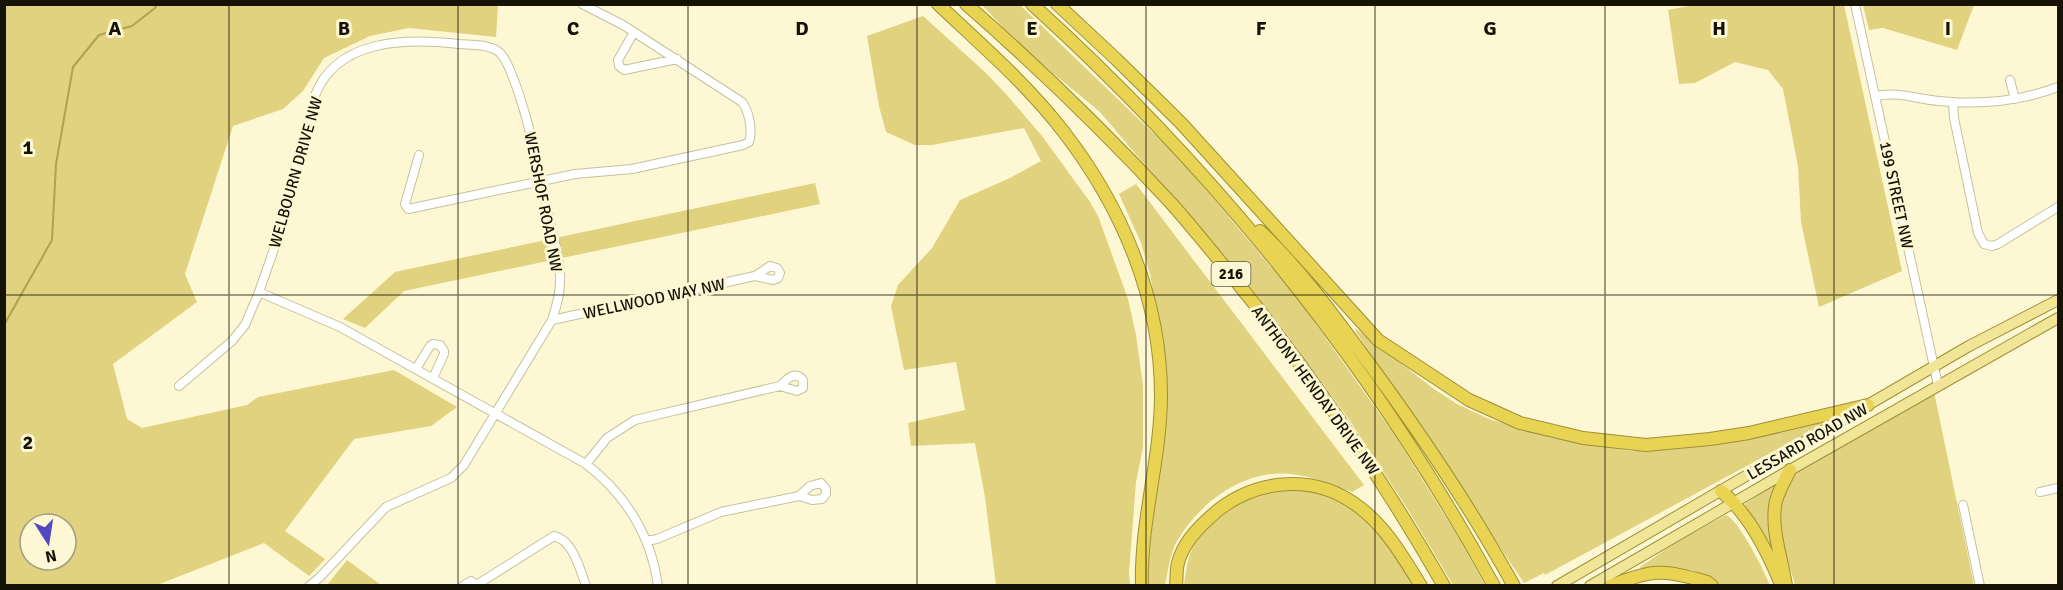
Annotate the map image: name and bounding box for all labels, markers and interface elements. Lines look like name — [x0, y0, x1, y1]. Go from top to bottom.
text: A — [109, 16, 122, 41]
text: B — [338, 16, 350, 41]
text: C — [567, 16, 579, 41]
text: D — [795, 16, 809, 41]
text: E — [1026, 16, 1038, 41]
text: F — [1256, 16, 1267, 41]
text: G — [1483, 16, 1497, 41]
text: H — [1712, 16, 1726, 41]
text: I — [1945, 16, 1951, 41]
street label: WELBOURN DRIVE NW — [265, 94, 327, 250]
street label: WERSHOF ROAD NW — [520, 131, 566, 274]
text: 1 — [23, 135, 34, 160]
street label: 199 STREET NW — [1875, 140, 1917, 251]
road number: 216 — [1212, 262, 1250, 286]
street label: WELLWOOD WAY NW — [581, 274, 728, 324]
street label: ANTHONY HENDAY DRIVE NW — [1247, 302, 1384, 480]
street label: LESSARD ROAD NW — [1744, 399, 1872, 485]
text: 2 — [23, 430, 33, 455]
north arrow — [18, 512, 78, 572]
text: N — [43, 545, 58, 567]

